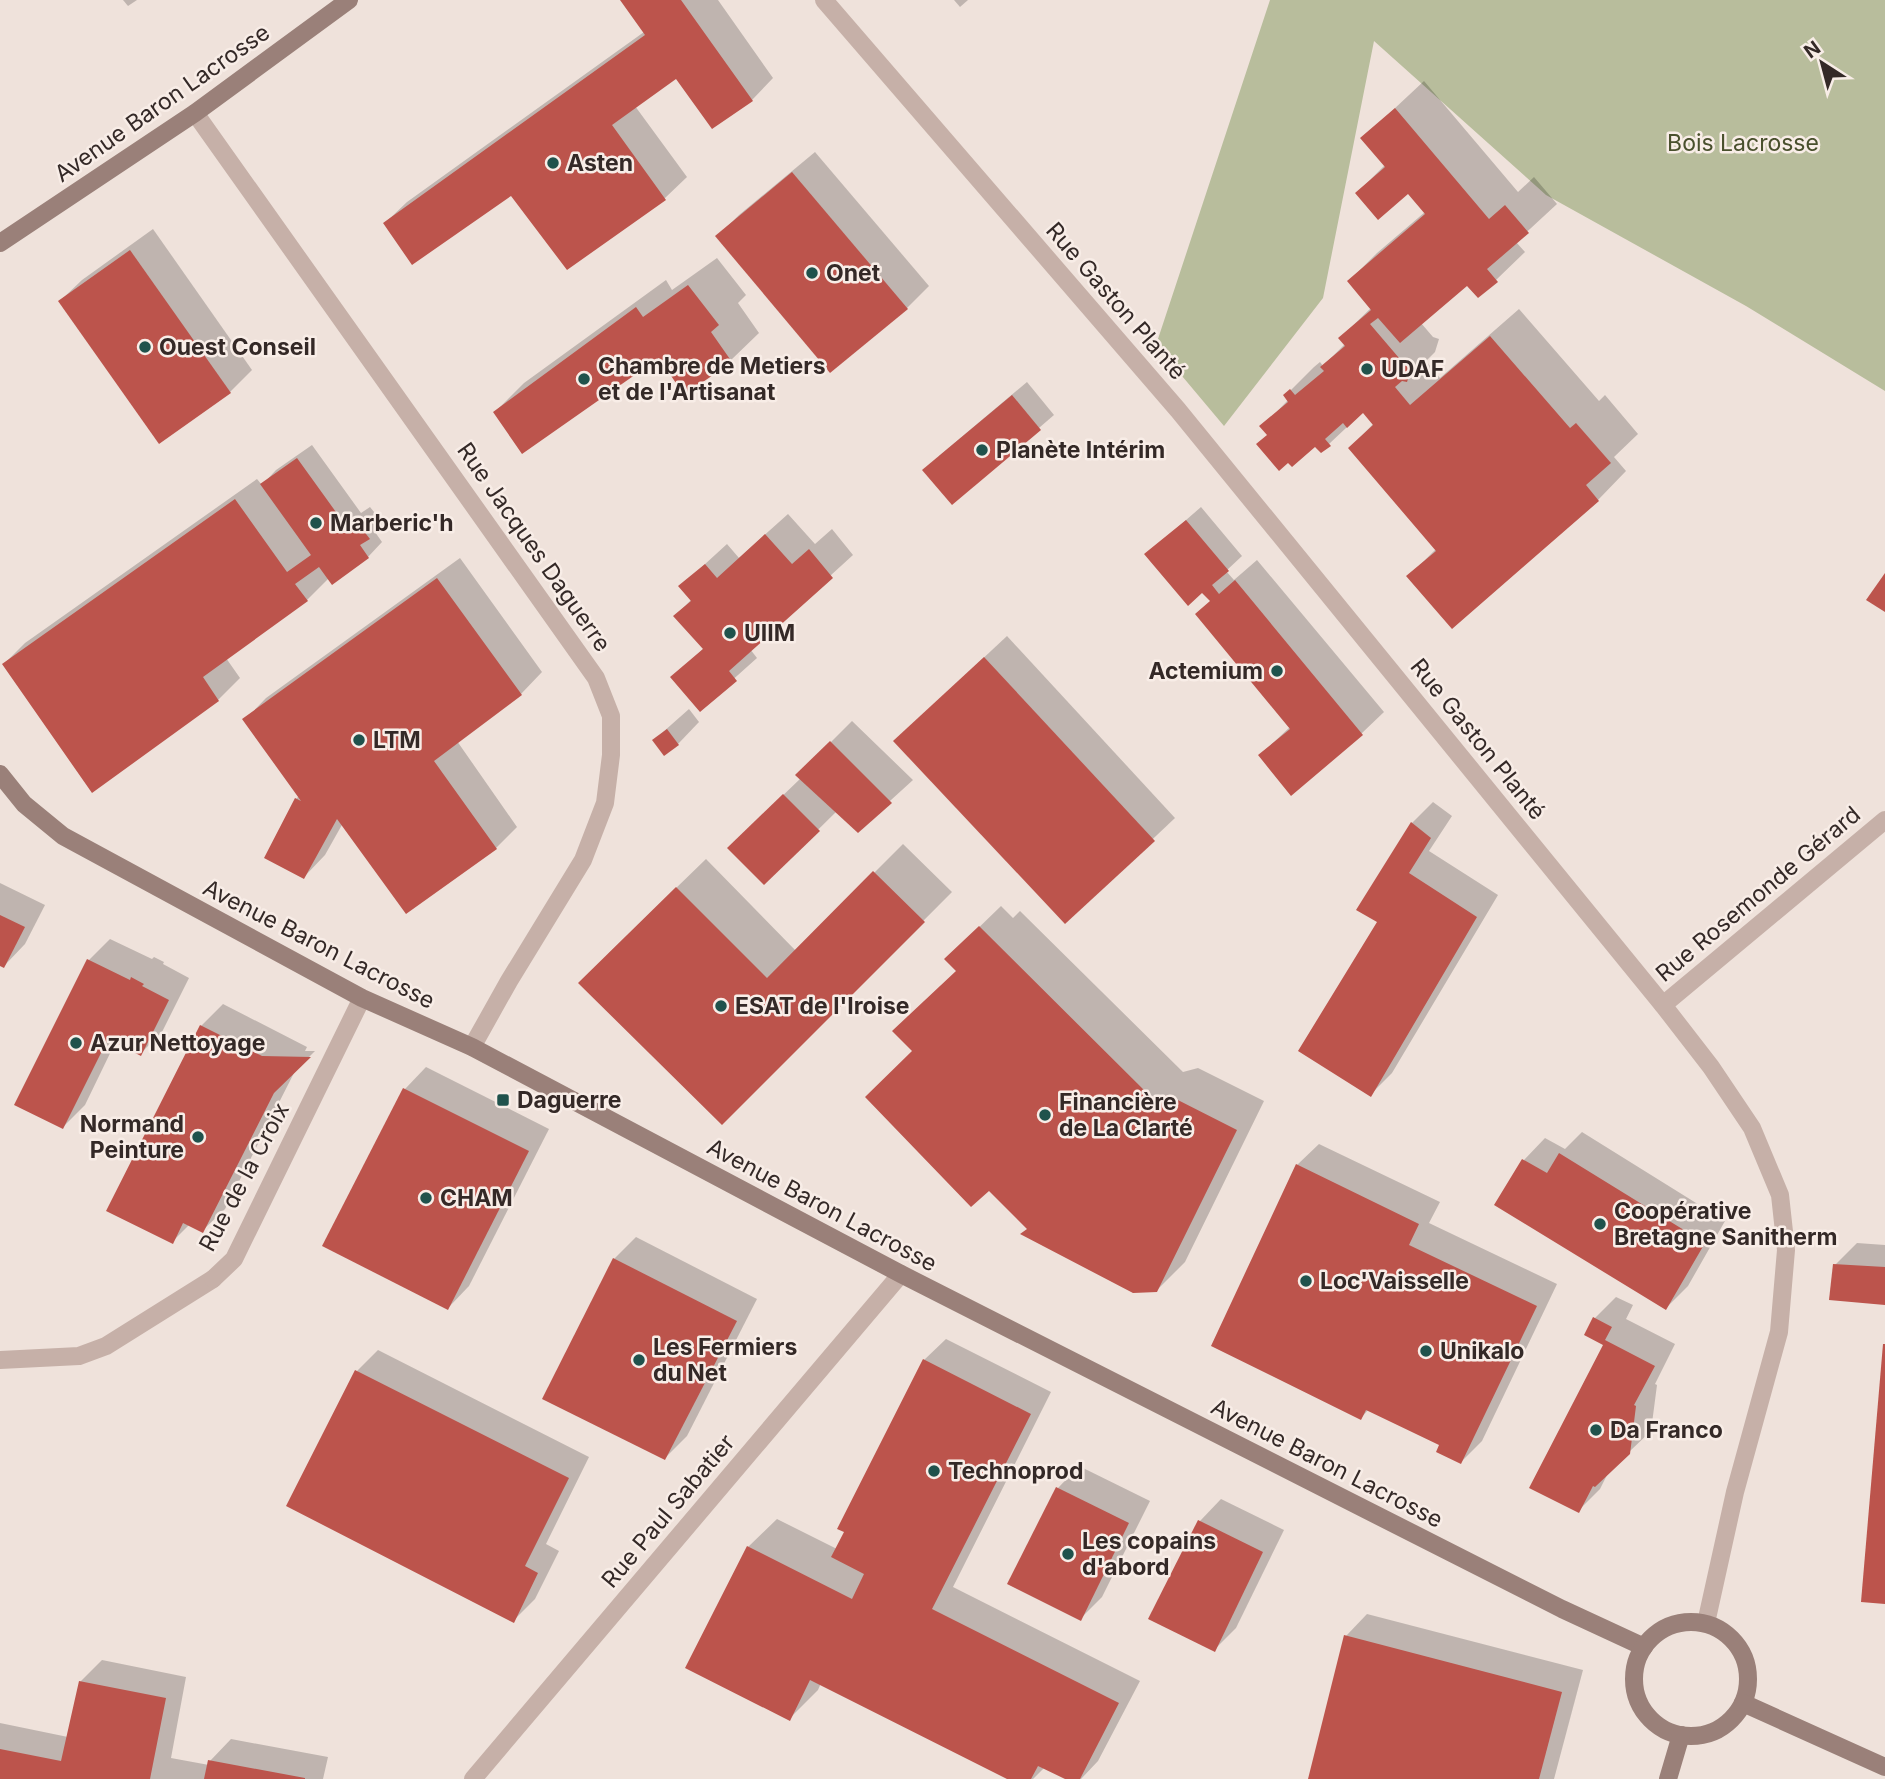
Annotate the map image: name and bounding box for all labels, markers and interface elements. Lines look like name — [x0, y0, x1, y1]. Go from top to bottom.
street label: Avenue Baron Lacrosse — [49, 18, 275, 188]
north arrow — [1787, 28, 1857, 98]
text: N — [1800, 36, 1825, 63]
park label: Bois Lacrosse — [1667, 129, 1819, 157]
place label: Asten — [567, 149, 633, 177]
marker: Asten — [545, 155, 561, 171]
street label: Rue Gaston Planté — [1040, 217, 1192, 385]
place label: Onet — [826, 259, 881, 287]
marker: Onet — [804, 265, 820, 281]
place label: Ouest Conseil — [159, 333, 316, 361]
marker: Ouest Conseil — [137, 339, 153, 355]
place label: Chambre de Metiers et de l'Artisanat — [598, 352, 826, 406]
place label: UDAF — [1381, 355, 1444, 383]
marker: UDAF — [1359, 361, 1375, 377]
marker: Chambre de Metiers et de l'Artisanat — [576, 371, 592, 387]
place label: Planète Intérim — [996, 436, 1165, 464]
street label: Rue Jacques Daguerre — [451, 437, 617, 657]
marker: Planète Intérim — [974, 442, 990, 458]
place label: Marberic'h — [330, 509, 454, 537]
marker: Marberic'h — [308, 515, 324, 531]
place label: UIIM — [744, 619, 795, 647]
marker: UIIM — [722, 625, 738, 641]
street label: Rue Gaston Planté — [1404, 653, 1552, 825]
place label: Actemium — [1148, 657, 1263, 685]
marker: Actemium — [1269, 663, 1285, 679]
place label: LTM — [373, 726, 421, 754]
marker: LTM — [351, 732, 367, 748]
street label: Rue Rosemonde Gérard — [1650, 800, 1866, 988]
street label: Avenue Baron Lacrosse — [199, 873, 439, 1015]
place label: ESAT de l'Iroise — [735, 992, 909, 1020]
marker: ESAT de l'Iroise — [713, 998, 729, 1014]
place label: Azur Nettoyage — [90, 1029, 265, 1057]
marker: Azur Nettoyage — [68, 1035, 84, 1051]
place label: Daguerre — [517, 1086, 622, 1114]
place label: Financière de La Clarté — [1059, 1088, 1193, 1142]
marker: Daguerre — [495, 1092, 511, 1108]
street label: Rue de la Croix — [193, 1098, 295, 1256]
marker: Financière de La Clarté — [1037, 1107, 1053, 1123]
place label: Normand Peinture — [80, 1110, 184, 1164]
marker: Normand Peinture — [190, 1129, 206, 1145]
street label: Avenue Baron Lacrosse — [702, 1133, 942, 1277]
place label: CHAM — [440, 1184, 513, 1212]
marker: CHAM — [418, 1190, 434, 1206]
place label: Coopérative Bretagne Sanitherm — [1614, 1197, 1838, 1251]
marker: Coopérative Bretagne Sanitherm — [1592, 1216, 1608, 1232]
place label: Loc'Vaisselle — [1320, 1267, 1469, 1295]
marker: Loc'Vaisselle — [1298, 1273, 1314, 1289]
place label: Les Fermiers du Net — [653, 1333, 797, 1387]
place label: Unikalo — [1440, 1337, 1524, 1365]
marker: Unikalo — [1418, 1343, 1434, 1359]
marker: Les Fermiers du Net — [631, 1352, 647, 1368]
street label: Avenue Baron Lacrosse — [1207, 1392, 1447, 1534]
place label: Da Franco — [1610, 1416, 1723, 1444]
marker: Da Franco — [1588, 1422, 1604, 1438]
street label: Rue Paul Sabatier — [596, 1428, 741, 1593]
place label: Technoprod — [948, 1457, 1083, 1485]
marker: Technoprod — [926, 1463, 942, 1479]
place label: Les copains d'abord — [1082, 1527, 1216, 1581]
marker: Les copains d'abord — [1060, 1546, 1076, 1562]

